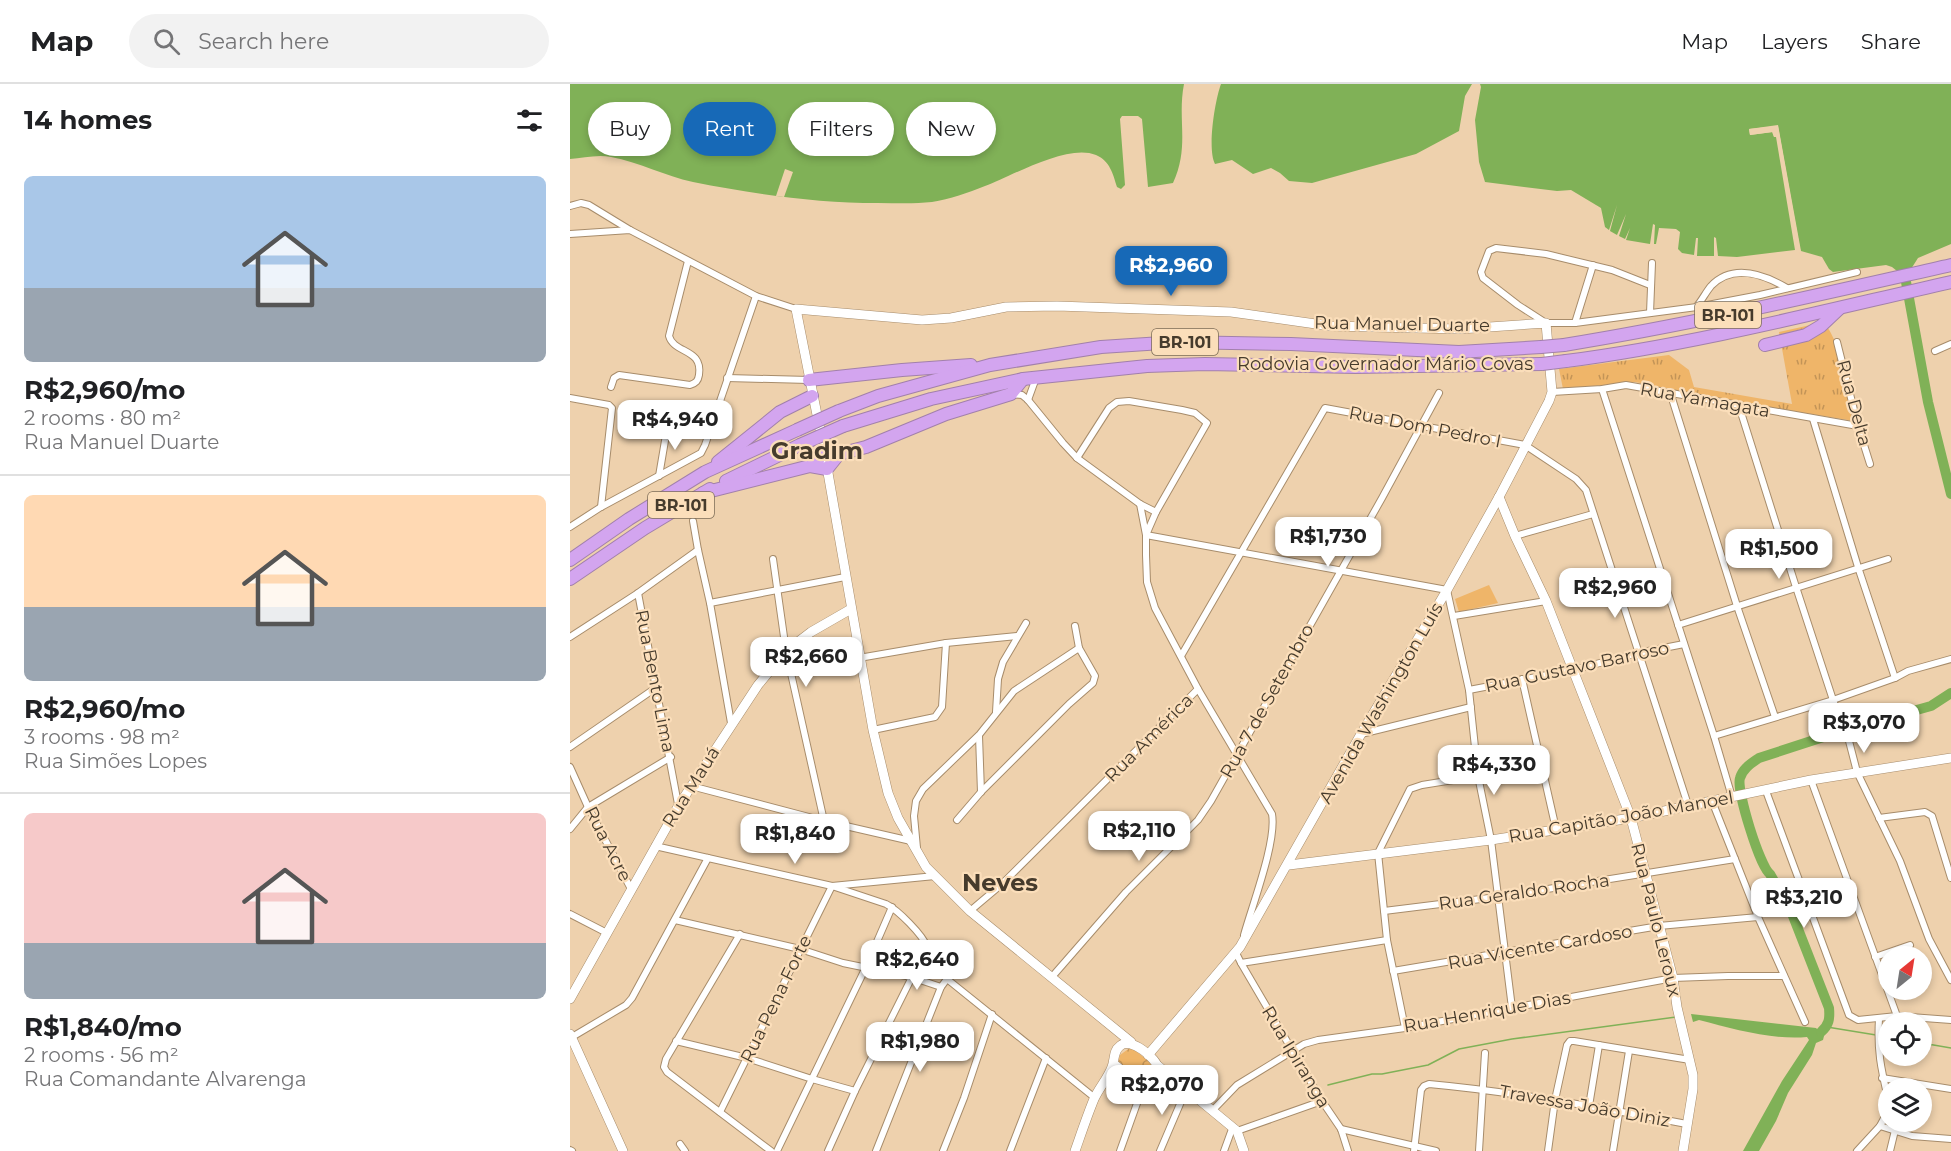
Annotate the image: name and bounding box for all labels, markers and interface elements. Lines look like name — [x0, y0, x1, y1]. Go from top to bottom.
search box — [129, 14, 549, 68]
text: Map — [30, 24, 93, 58]
icon: search — [150, 25, 183, 58]
text: Search here — [198, 28, 329, 55]
text: Map — [1681, 29, 1728, 54]
text: Layers — [1761, 29, 1828, 54]
text: Share — [1861, 29, 1921, 54]
chip: Buy — [588, 102, 671, 156]
chip: Rent — [683, 102, 776, 156]
chip: Filters — [788, 102, 894, 156]
chip: New — [906, 102, 996, 156]
text: 14 homes — [24, 104, 152, 136]
icon: filters — [513, 104, 546, 137]
icon: home — [231, 215, 339, 323]
pin: R$2,960 — [1116, 246, 1226, 297]
text: R$2,960 — [1129, 253, 1213, 277]
road number: BR-101 — [1695, 302, 1761, 328]
street label: Rua Manuel Duarte — [1314, 311, 1490, 337]
road number: BR-101 — [1152, 329, 1218, 355]
street label: Rodovia Governador Mário Covas — [1237, 353, 1533, 375]
street label: Rua Delta — [1832, 357, 1876, 449]
text: R$2,960/mo — [24, 374, 185, 406]
street label: Rua Yamagata — [1638, 378, 1772, 422]
pin: R$4,940 — [620, 400, 730, 451]
street label: Rua Dom Pedro I — [1347, 401, 1503, 453]
text: 2 rooms · 80 m² — [24, 406, 181, 430]
text: R$4,940 — [631, 407, 719, 431]
text: Rua Manuel Duarte — [24, 430, 219, 454]
district label: Gradim — [771, 436, 863, 465]
road number: BR-101 — [648, 492, 714, 518]
pin: R$1,730 — [1273, 517, 1383, 568]
text: R$1,730 — [1289, 524, 1367, 548]
pin: R$1,500 — [1724, 529, 1834, 580]
icon: home — [231, 534, 339, 642]
text: R$1,500 — [1739, 536, 1819, 560]
pin: R$2,960 — [1560, 568, 1670, 619]
text: R$2,960 — [1573, 575, 1657, 599]
street label: Avenida Washington Luís — [1314, 598, 1448, 807]
street label: Rua Bento Lima — [630, 608, 680, 754]
street label: Rua 7 de Setembro — [1215, 620, 1319, 782]
pin: R$2,660 — [751, 637, 861, 688]
street label: Rua Gustavo Barroso — [1483, 637, 1671, 697]
text: R$2,660 — [764, 644, 848, 668]
street label: Rua América — [1100, 689, 1198, 787]
text: R$2,960/mo — [24, 693, 185, 725]
pin: R$3,070 — [1809, 703, 1919, 754]
text: R$3,070 — [1822, 710, 1906, 734]
text: 3 rooms · 98 m² — [24, 725, 180, 749]
street label: Rua Mauá — [658, 743, 724, 831]
pin: R$4,330 — [1439, 745, 1549, 796]
text: Rua Simões Lopes — [24, 749, 207, 773]
text: R$4,330 — [1452, 752, 1536, 776]
street label: Rua Capitão João Manoel — [1507, 786, 1735, 848]
street label: Rua Acre — [580, 803, 636, 885]
pin: R$2,110 — [1084, 811, 1194, 862]
pin: R$1,840 — [740, 814, 850, 865]
text: R$2,110 — [1102, 818, 1176, 842]
text: R$1,840 — [754, 821, 836, 845]
street label: Rua Paulo Leroux — [1626, 841, 1686, 1000]
icon: home — [231, 852, 339, 960]
district label: Neves — [962, 868, 1038, 897]
street label: Rua Geraldo Rocha — [1437, 869, 1611, 915]
pin: R$3,210 — [1749, 878, 1859, 929]
text: R$3,210 — [1765, 885, 1843, 909]
street label: Rua Vicente Cardoso — [1446, 920, 1634, 974]
street label: Rua Pena Forte — [736, 932, 816, 1066]
pin: R$2,640 — [862, 940, 972, 991]
north arrow — [1878, 946, 1932, 1000]
map controls — [1878, 946, 1932, 1132]
text: R$2,640 — [875, 947, 959, 971]
street label: Rua Henrique Dias — [1402, 986, 1572, 1038]
street label: Rua Ipiranga — [1257, 1002, 1335, 1112]
text: R$1,840/mo — [24, 1011, 182, 1043]
button: locate — [1878, 1012, 1932, 1066]
pin: R$1,980 — [865, 1022, 975, 1073]
text: R$1,980 — [880, 1029, 960, 1053]
text: 2 rooms · 56 m² — [24, 1043, 179, 1067]
pin: R$2,070 — [1107, 1065, 1217, 1116]
text: Rua Comandante Alvarenga — [24, 1067, 307, 1091]
text: R$2,070 — [1120, 1072, 1204, 1096]
button: layers — [1878, 1078, 1932, 1132]
street label: Travessa João Diniz — [1498, 1080, 1672, 1132]

